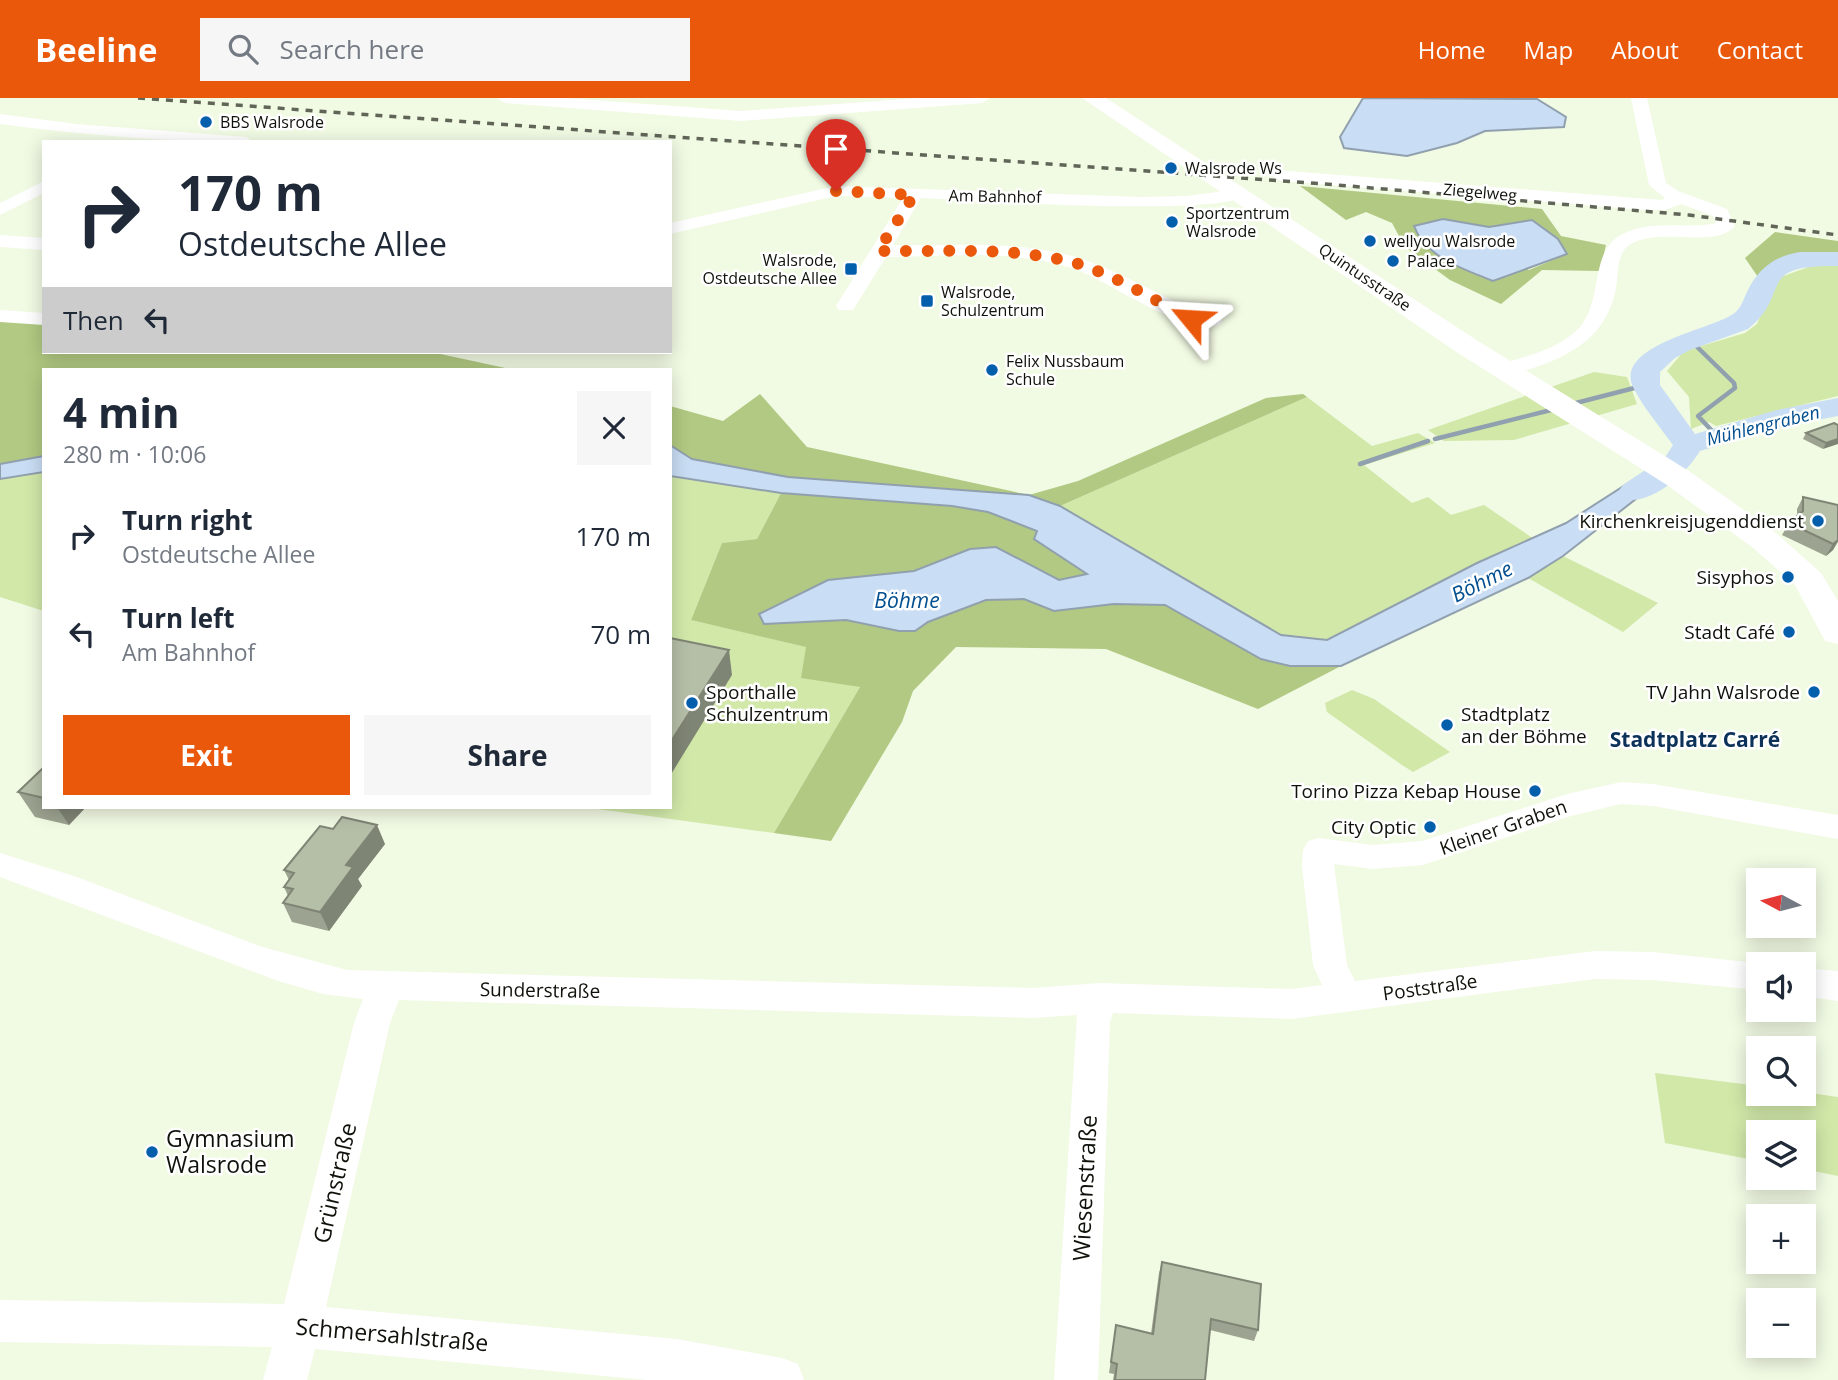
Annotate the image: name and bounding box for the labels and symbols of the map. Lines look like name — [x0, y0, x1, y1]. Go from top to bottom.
place label: BBS Walsrode — [220, 111, 324, 133]
marker: BBS Walsrode — [198, 114, 214, 130]
pin — [806, 119, 866, 191]
place label: Walsrode Ws — [1185, 157, 1282, 179]
marker: Walsrode Ws — [1163, 160, 1179, 176]
street label: Ziegelweg — [1442, 178, 1518, 206]
street label: Am Bahnhof — [948, 184, 1043, 208]
place label: Sportzentrum Walsrode — [1186, 202, 1290, 242]
marker: Sportzentrum Walsrode — [1164, 214, 1180, 230]
place label: wellyou Walsrode — [1384, 230, 1515, 252]
marker: wellyou Walsrode — [1362, 233, 1378, 249]
street label: Quintusstraße — [1315, 238, 1415, 316]
place label: Walsrode, Ostdeutsche Allee — [703, 249, 837, 289]
place label: Palace — [1407, 250, 1455, 272]
marker: Palace — [1385, 253, 1401, 269]
marker: Walsrode, Ostdeutsche Allee — [843, 261, 859, 277]
place label: Walsrode, Schulzentrum — [941, 281, 1044, 321]
position arrow — [1154, 282, 1228, 356]
marker: Walsrode, Schulzentrum — [919, 293, 935, 309]
place label: Felix Nussbaum Schule — [1006, 350, 1124, 390]
marker: Felix Nussbaum Schule — [984, 362, 1000, 378]
water label: Mühlengraben — [1704, 399, 1822, 451]
place label: Kirchenkreisjugenddienst — [1579, 508, 1804, 534]
marker: Kirchenkreisjugenddienst — [1810, 513, 1826, 529]
water label: Böhme — [1446, 554, 1517, 608]
place label: Sisyphos — [1696, 564, 1774, 590]
marker: Sisyphos — [1780, 569, 1796, 585]
water label: Böhme — [874, 586, 940, 614]
place label: Stadt Café — [1684, 619, 1775, 645]
marker: Stadt Café — [1781, 624, 1797, 640]
place label: Sporthalle Schulzentrum — [706, 679, 829, 727]
place label: TV Jahn Walsrode — [1646, 679, 1800, 705]
marker: TV Jahn Walsrode — [1806, 684, 1822, 700]
marker: Sporthalle Schulzentrum — [684, 695, 700, 711]
place label: Stadtplatz an der Böhme — [1461, 701, 1587, 749]
marker: Stadtplatz an der Böhme — [1439, 717, 1455, 733]
district label: Stadtplatz Carré — [1610, 725, 1780, 753]
place label: Torino Pizza Kebap House — [1291, 778, 1521, 804]
marker: Torino Pizza Kebap House — [1527, 783, 1543, 799]
street label: Kleiner Graben — [1436, 793, 1570, 861]
place label: City Optic — [1331, 814, 1416, 840]
marker: City Optic — [1422, 819, 1438, 835]
north arrow — [1746, 868, 1816, 938]
street label: Poststraße — [1381, 967, 1479, 1007]
street label: Sunderstraße — [480, 976, 600, 1004]
street label: Wiesenstraße — [1064, 1114, 1104, 1262]
street label: Grünstraße — [305, 1119, 363, 1246]
place label: Gymnasium Walsrode — [166, 1122, 295, 1180]
marker: Gymnasium Walsrode — [144, 1144, 160, 1160]
street label: Schmersahlstraße — [294, 1310, 490, 1358]

